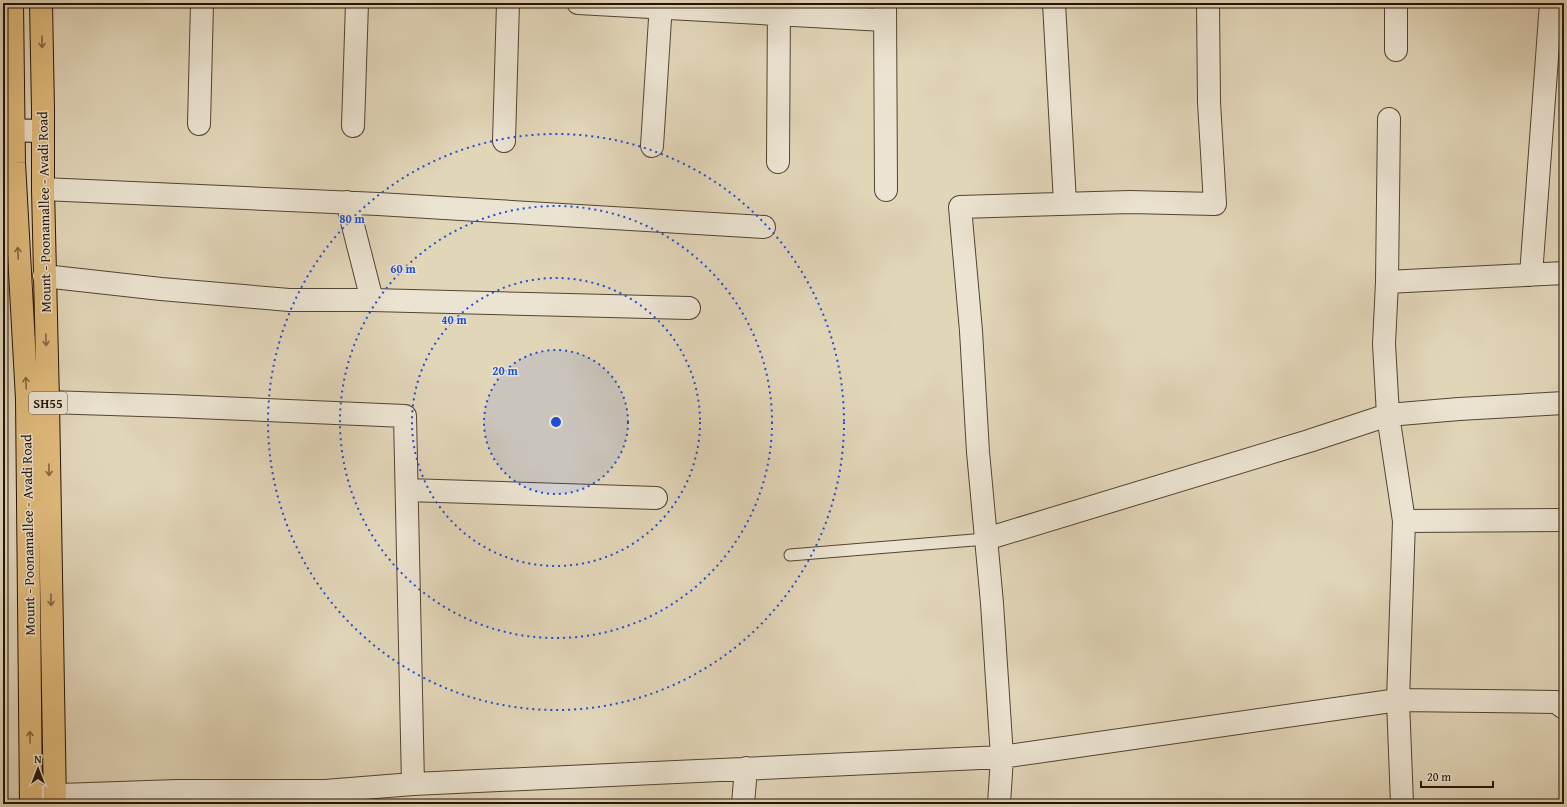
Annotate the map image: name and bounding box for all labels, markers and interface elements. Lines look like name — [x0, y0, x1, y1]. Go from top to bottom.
one-way arrow — [38, 35, 46, 48]
street label: Mount - Poonamallee - Avadi Road — [32, 111, 56, 313]
text: 80 m — [339, 210, 365, 227]
one-way arrow — [14, 247, 22, 260]
text: 60 m — [390, 260, 416, 277]
text: 40 m — [441, 311, 467, 328]
one-way arrow — [42, 333, 50, 346]
text: 20 m — [492, 362, 518, 379]
one-way arrow — [22, 377, 29, 390]
road number: SH55 — [29, 392, 67, 414]
centre of rings — [549, 415, 563, 429]
street label: Mount - Poonamallee - Avadi Road — [16, 434, 40, 636]
one-way arrow — [45, 463, 53, 476]
one-way arrow — [47, 593, 55, 606]
one-way arrow — [26, 731, 34, 744]
north arrow — [18, 749, 58, 789]
text: N — [34, 751, 42, 767]
scale bar — [1421, 763, 1493, 789]
text: 20 m — [1427, 768, 1451, 785]

